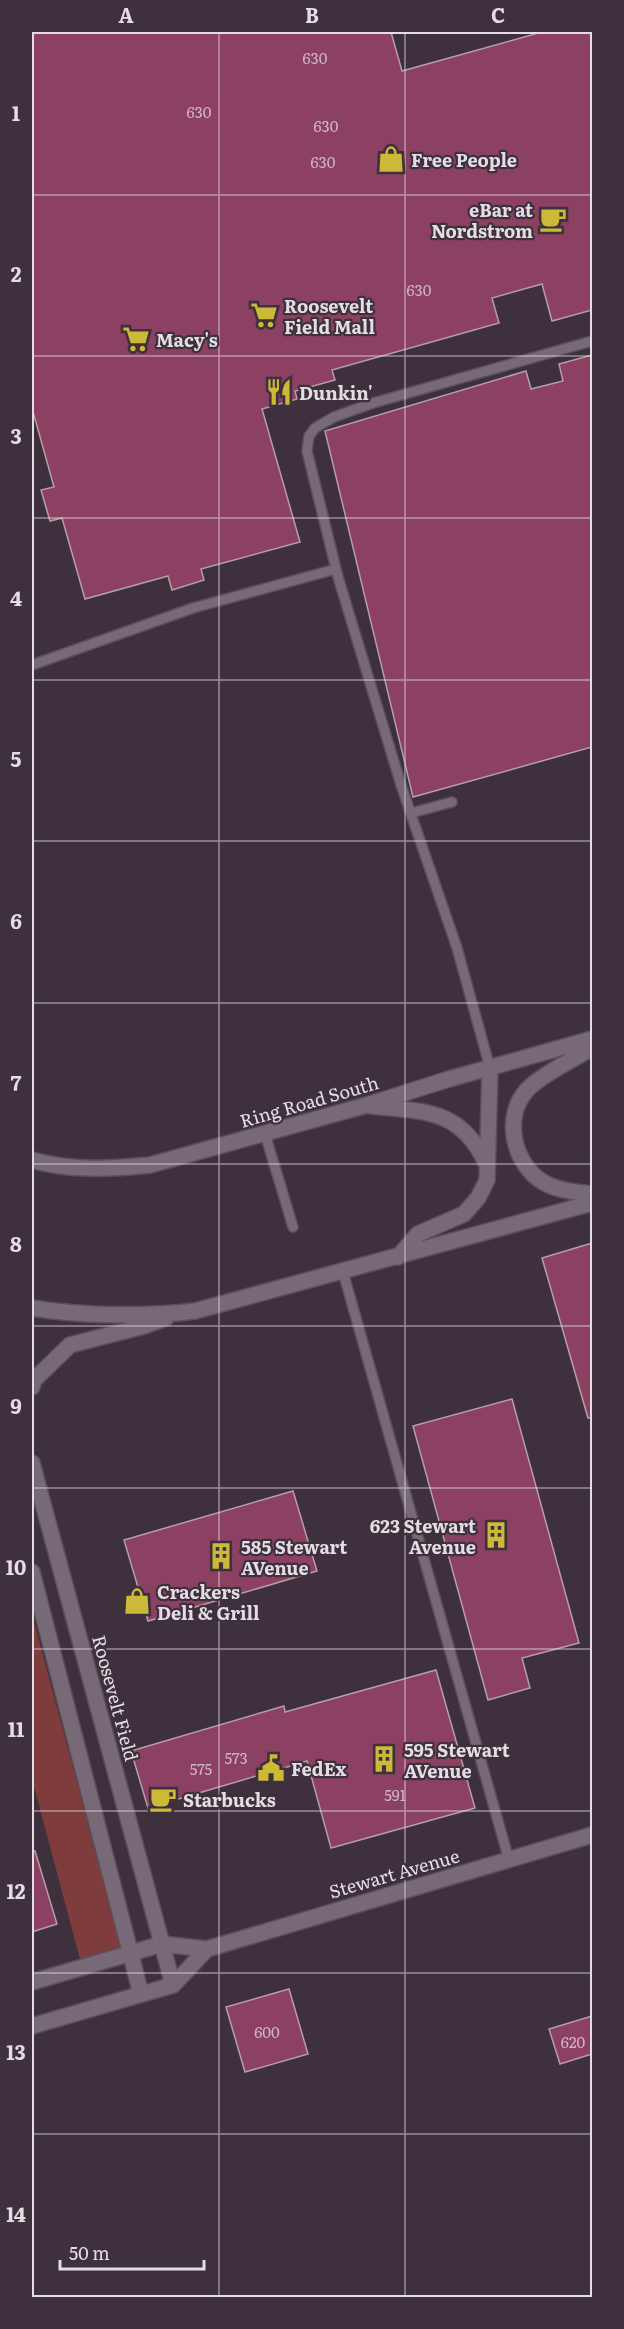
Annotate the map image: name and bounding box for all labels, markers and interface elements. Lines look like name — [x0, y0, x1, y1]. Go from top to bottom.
text: A — [118, 0, 134, 29]
text: B — [305, 0, 319, 29]
text: C — [491, 0, 505, 29]
house number: 630 — [303, 46, 328, 69]
text: 1 — [12, 97, 20, 127]
house number: 630 — [187, 100, 212, 123]
house number: 630 — [314, 114, 339, 137]
shop icon: Free People — [376, 144, 406, 174]
place label: Free People — [411, 146, 517, 173]
house number: 630 — [311, 150, 336, 173]
place label: eBar at Nordstrom — [431, 196, 533, 244]
cafe icon: eBar at Nordstrom — [538, 204, 568, 234]
text: 2 — [11, 258, 22, 288]
house number: 630 — [407, 278, 432, 301]
place label: Roosevelt Field Mall — [284, 292, 375, 340]
supermarket icon: Roosevelt Field Mall — [249, 300, 279, 330]
supermarket icon: Macy's — [121, 324, 151, 354]
place label: Macy's — [156, 326, 218, 353]
restaurant icon: Dunkin' — [264, 377, 294, 407]
place label: Dunkin' — [299, 379, 373, 406]
text: 3 — [10, 420, 22, 450]
text: 4 — [10, 582, 22, 612]
text: 5 — [11, 743, 22, 773]
text: 6 — [10, 905, 22, 935]
text: 7 — [11, 1067, 22, 1097]
street label: Ring Road South — [236, 1068, 382, 1134]
text: 8 — [10, 1228, 22, 1258]
text: 9 — [10, 1390, 22, 1420]
place label: 623 Stewart Avenue — [370, 1512, 476, 1560]
building icon: 623 Stewart Avenue — [481, 1520, 511, 1550]
place label: 585 Stewart AVenue — [241, 1533, 347, 1581]
building icon: 585 Stewart AVenue — [206, 1541, 236, 1571]
text: 10 — [6, 1551, 26, 1581]
place label: Crackers Deli & Grill — [157, 1578, 260, 1626]
shop icon: Crackers Deli & Grill — [122, 1586, 152, 1616]
street label: Roosevelt Field — [86, 1632, 146, 1764]
text: 11 — [8, 1713, 24, 1743]
place label: 595 Stewart AVenue — [404, 1736, 510, 1784]
building icon: 595 Stewart AVenue — [369, 1744, 399, 1774]
house number: 573 — [224, 1746, 248, 1769]
public building icon: FedEx — [256, 1753, 286, 1783]
place label: FedEx — [291, 1755, 347, 1782]
house number: 575 — [190, 1757, 213, 1780]
house number: 591 — [384, 1783, 406, 1806]
cafe icon: Starbucks — [148, 1784, 178, 1814]
place label: Starbucks — [183, 1786, 276, 1813]
street label: Stewart Avenue — [326, 1842, 462, 1904]
text: 12 — [6, 1875, 26, 1905]
house number: 600 — [254, 2020, 280, 2043]
house number: 620 — [561, 2030, 585, 2053]
text: 13 — [6, 2036, 26, 2066]
text: 14 — [6, 2198, 26, 2228]
scale bar — [60, 2233, 204, 2271]
text: 50 m — [69, 2239, 110, 2266]

